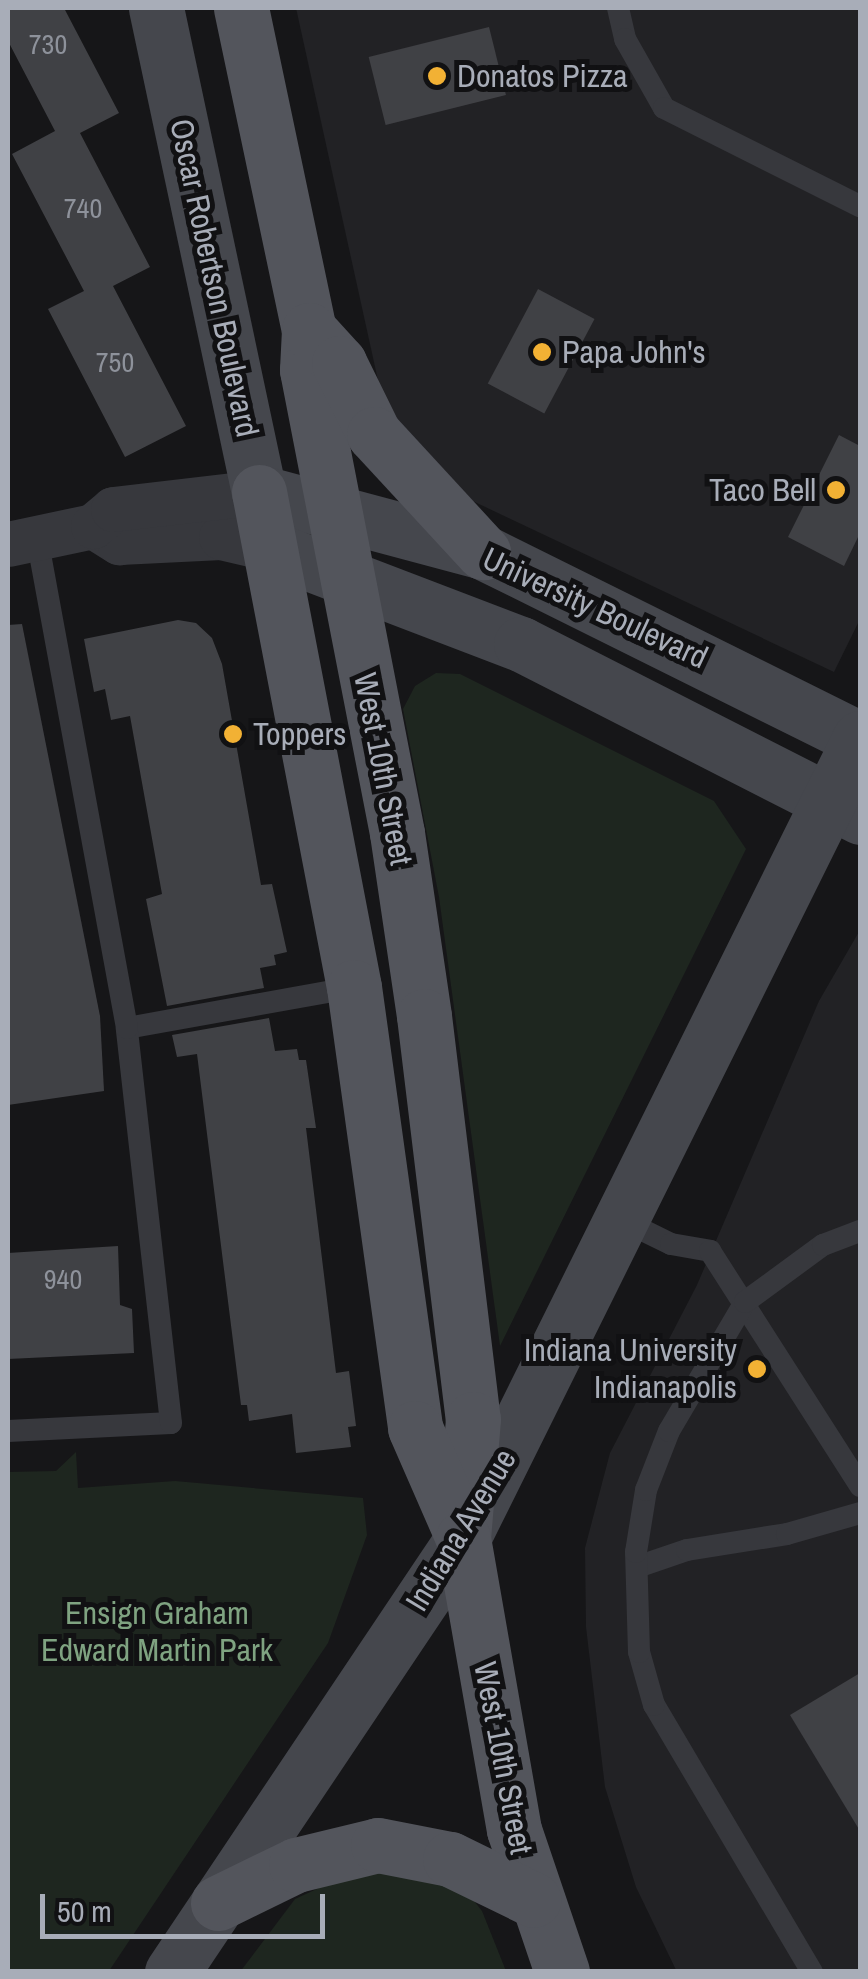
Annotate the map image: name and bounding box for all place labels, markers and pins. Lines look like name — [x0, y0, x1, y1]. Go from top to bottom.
place label: Donatos Pizza — [457, 57, 628, 95]
marker: Donatos Pizza — [426, 65, 448, 87]
place label: Papa John's — [562, 333, 706, 371]
marker: Papa John's — [531, 341, 553, 363]
place label: Taco Bell — [709, 471, 816, 509]
marker: Taco Bell — [825, 479, 847, 501]
place label: Toppers — [253, 715, 346, 753]
marker: Toppers — [222, 723, 244, 745]
place label: Indiana University Indianapolis — [524, 1332, 737, 1407]
marker: Indiana University Indianapolis — [746, 1358, 768, 1380]

